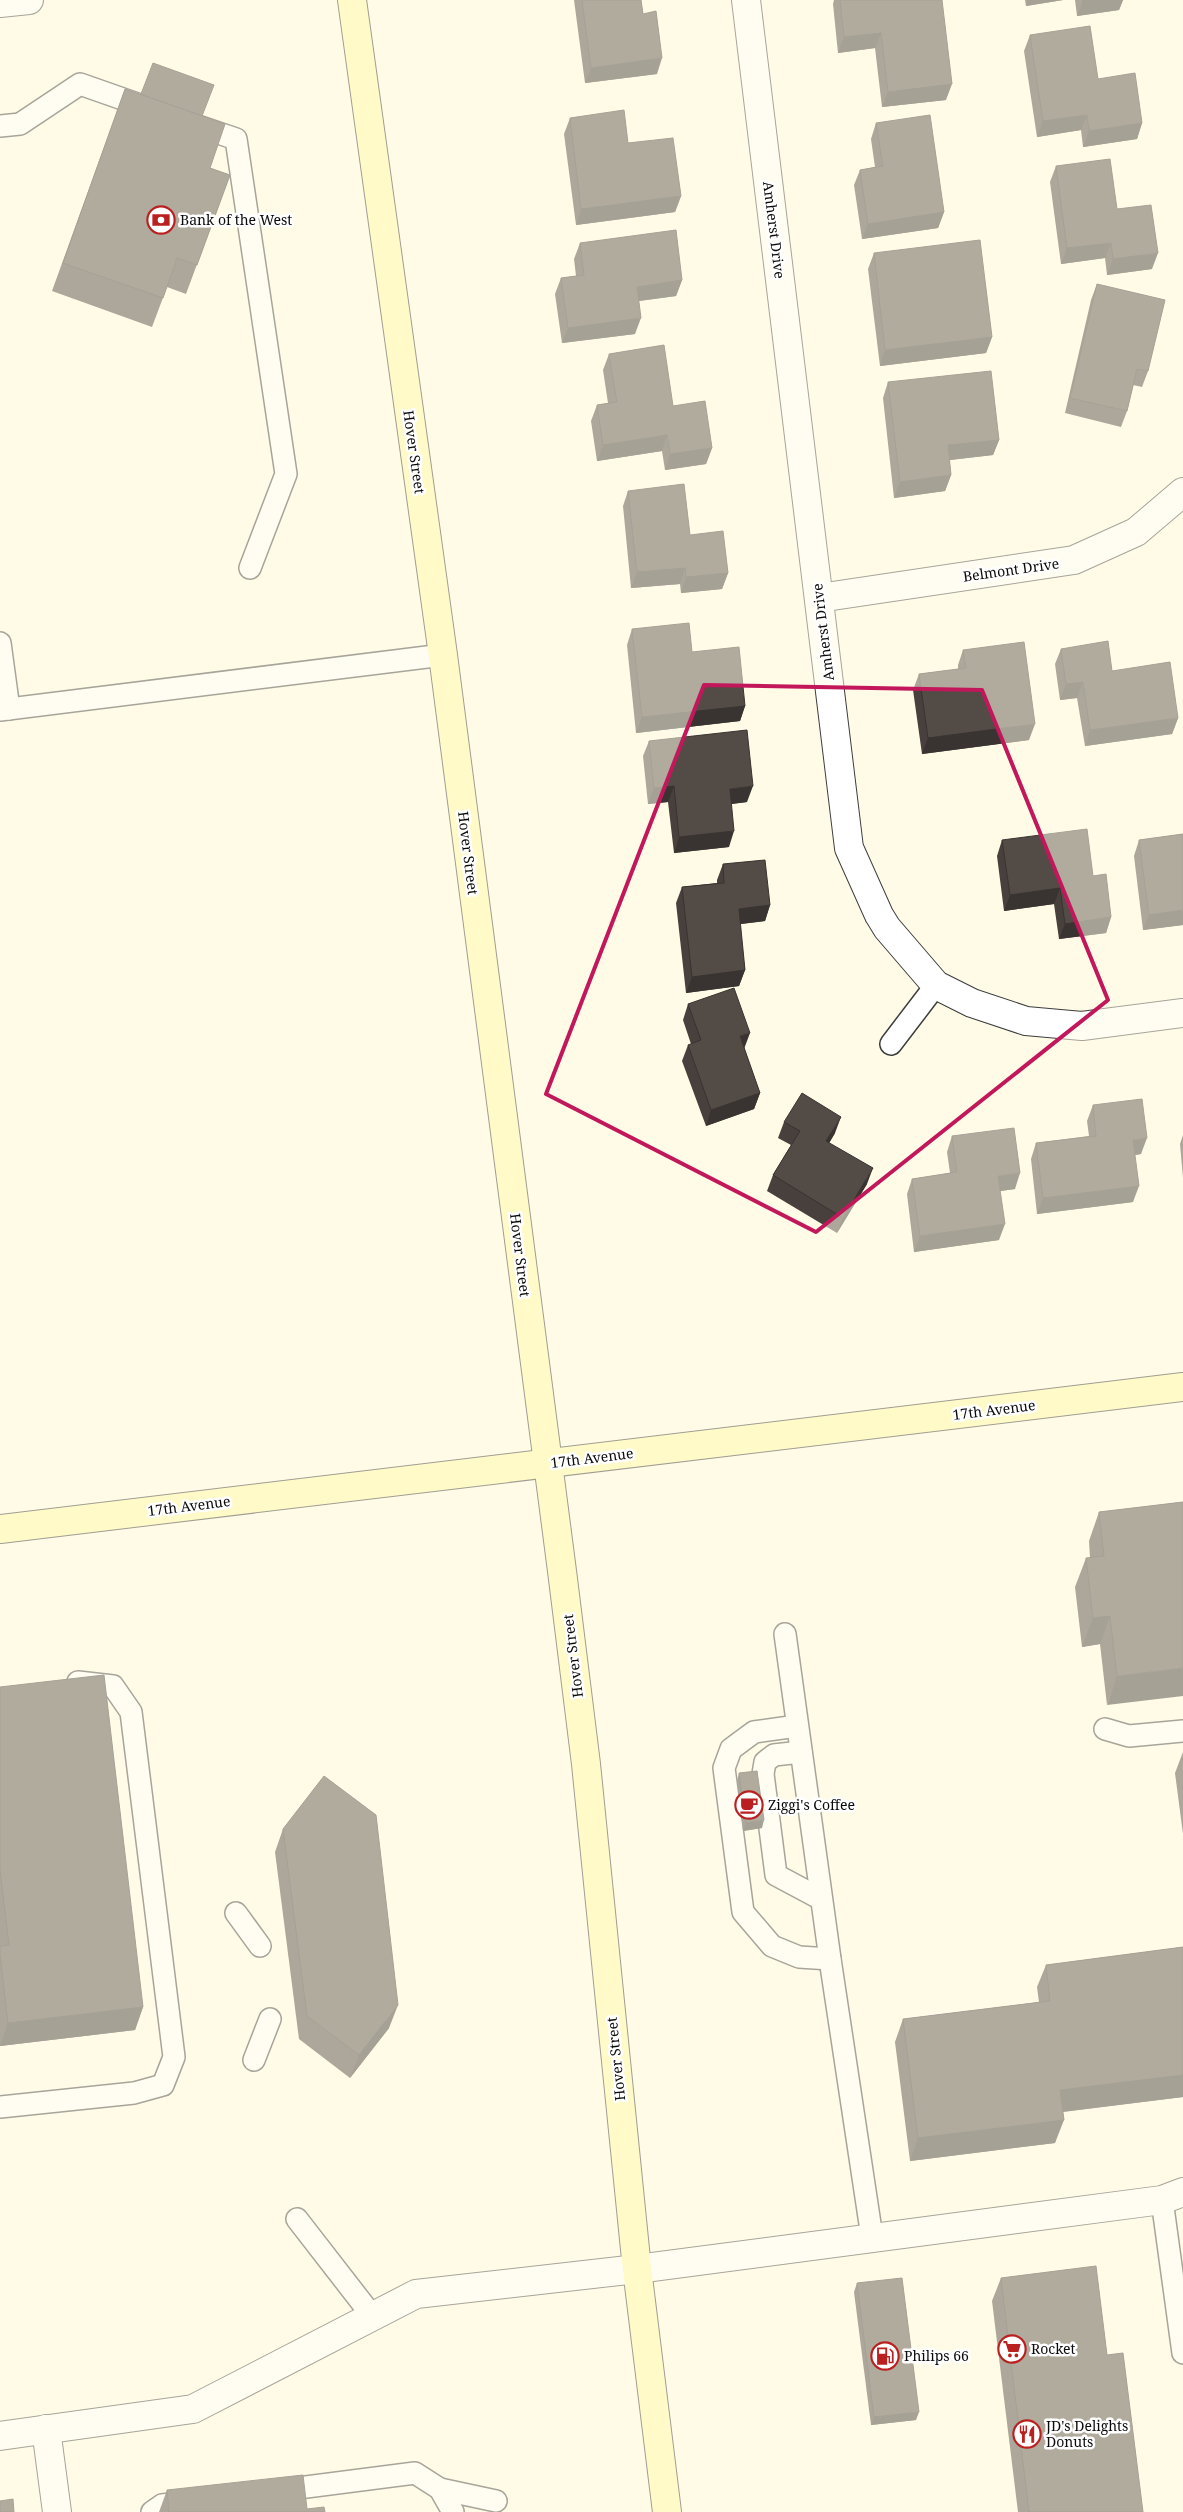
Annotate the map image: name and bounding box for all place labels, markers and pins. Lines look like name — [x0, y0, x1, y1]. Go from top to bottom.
bank icon: Bank of the West — [146, 205, 176, 235]
place label: Bank of the West — [180, 210, 292, 229]
cafe icon: Ziggi's Coffee — [734, 1790, 764, 1820]
place label: Ziggi's Coffee — [768, 1795, 855, 1814]
supermarket icon: Rocket — [997, 2334, 1027, 2364]
place label: Rocket — [1031, 2339, 1076, 2358]
fuel station icon: Philips 66 — [870, 2341, 900, 2371]
place label: Philips 66 — [904, 2346, 969, 2365]
place label: JD's Delights Donuts — [1045, 2416, 1128, 2451]
restaurant icon: JD's Delights Donuts — [1012, 2419, 1042, 2449]

